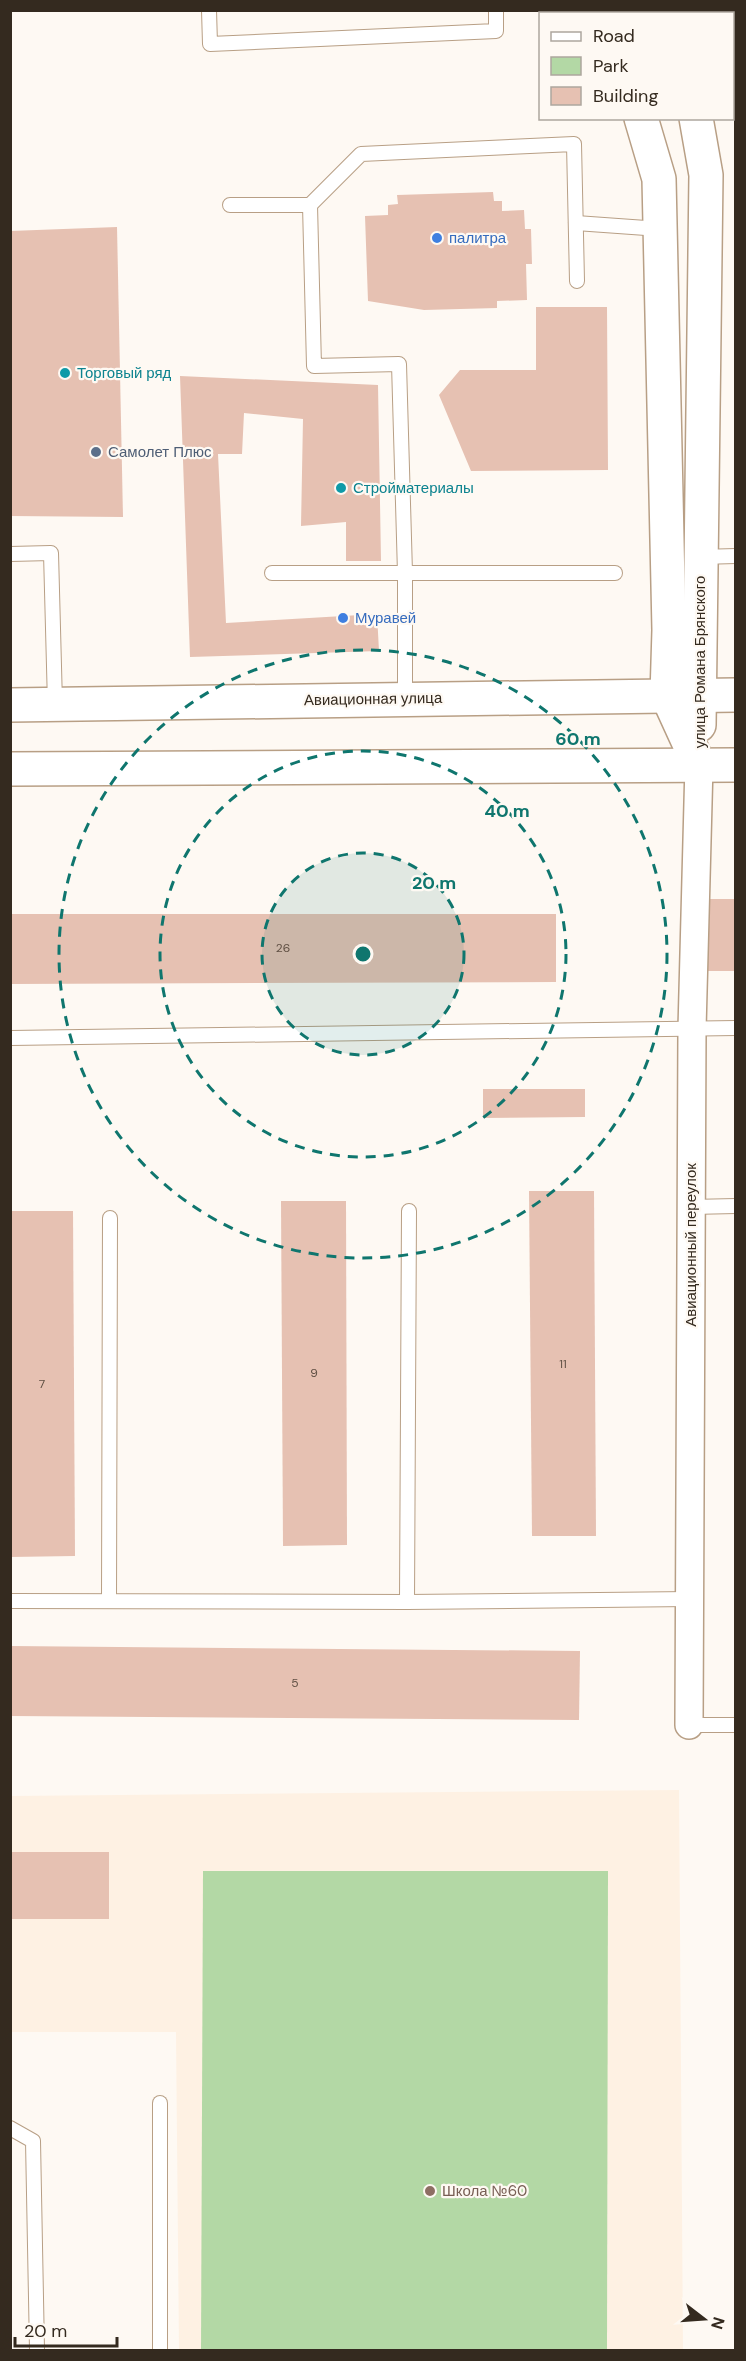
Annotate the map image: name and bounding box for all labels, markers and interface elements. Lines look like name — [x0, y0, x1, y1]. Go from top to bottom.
legend — [539, 12, 734, 120]
text: Road — [593, 24, 635, 48]
text: Park — [593, 54, 629, 78]
text: Building — [593, 84, 658, 108]
place label: палитра — [449, 228, 507, 248]
marker: палитра — [430, 231, 444, 245]
place label: Торговый ряд — [77, 363, 172, 383]
marker: Торговый ряд — [58, 366, 72, 380]
place label: Самолет Плюс — [108, 442, 212, 462]
marker: Самолет Плюс — [89, 445, 103, 459]
place label: Стройматериалы — [353, 478, 474, 498]
marker: Стройматериалы — [334, 481, 348, 495]
street label: улица Романа Брянского — [690, 576, 710, 748]
place label: Муравей — [355, 608, 416, 628]
marker: Муравей — [336, 611, 350, 625]
street label: Авиационная улица — [304, 688, 443, 710]
text: 60 m — [555, 727, 601, 751]
text: 40 m — [484, 799, 530, 823]
text: 20 m — [412, 871, 456, 895]
house number: 26 — [276, 940, 290, 956]
centre of rings — [353, 944, 373, 964]
street label: Авиационный переулок — [681, 1163, 701, 1327]
house number: 11 — [559, 1356, 567, 1372]
house number: 9 — [310, 1365, 318, 1381]
house number: 7 — [39, 1376, 45, 1392]
house number: 5 — [291, 1675, 299, 1691]
place label: Школа №60 — [442, 2181, 527, 2201]
marker: Школа №60 — [423, 2184, 437, 2198]
north arrow — [674, 2289, 734, 2349]
scale bar — [15, 2310, 117, 2348]
text: N — [706, 2315, 730, 2332]
text: 20 m — [24, 2319, 67, 2343]

